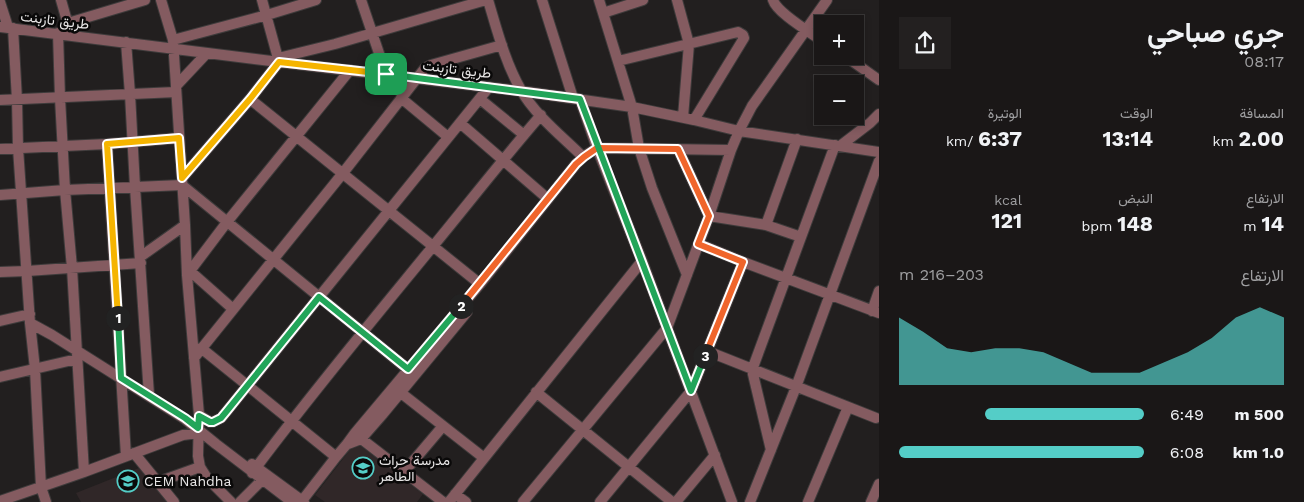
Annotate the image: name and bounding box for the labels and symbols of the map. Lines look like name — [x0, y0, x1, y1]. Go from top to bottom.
street label: طريق تازبنت — [20, 8, 90, 33]
pin — [365, 53, 407, 95]
street label: طريق تازبنت — [422, 57, 492, 82]
pin: 2 — [448, 294, 474, 318]
pin: 1 — [106, 306, 130, 330]
pin: 3 — [692, 344, 718, 368]
place label: مدرسة حراث الطاهر — [378, 452, 450, 485]
school or university icon: مدرسة حراث الطاهر — [351, 456, 375, 480]
school or university icon: CEM Nahdha — [116, 469, 140, 493]
place label: CEM Nahdha — [144, 473, 231, 489]

